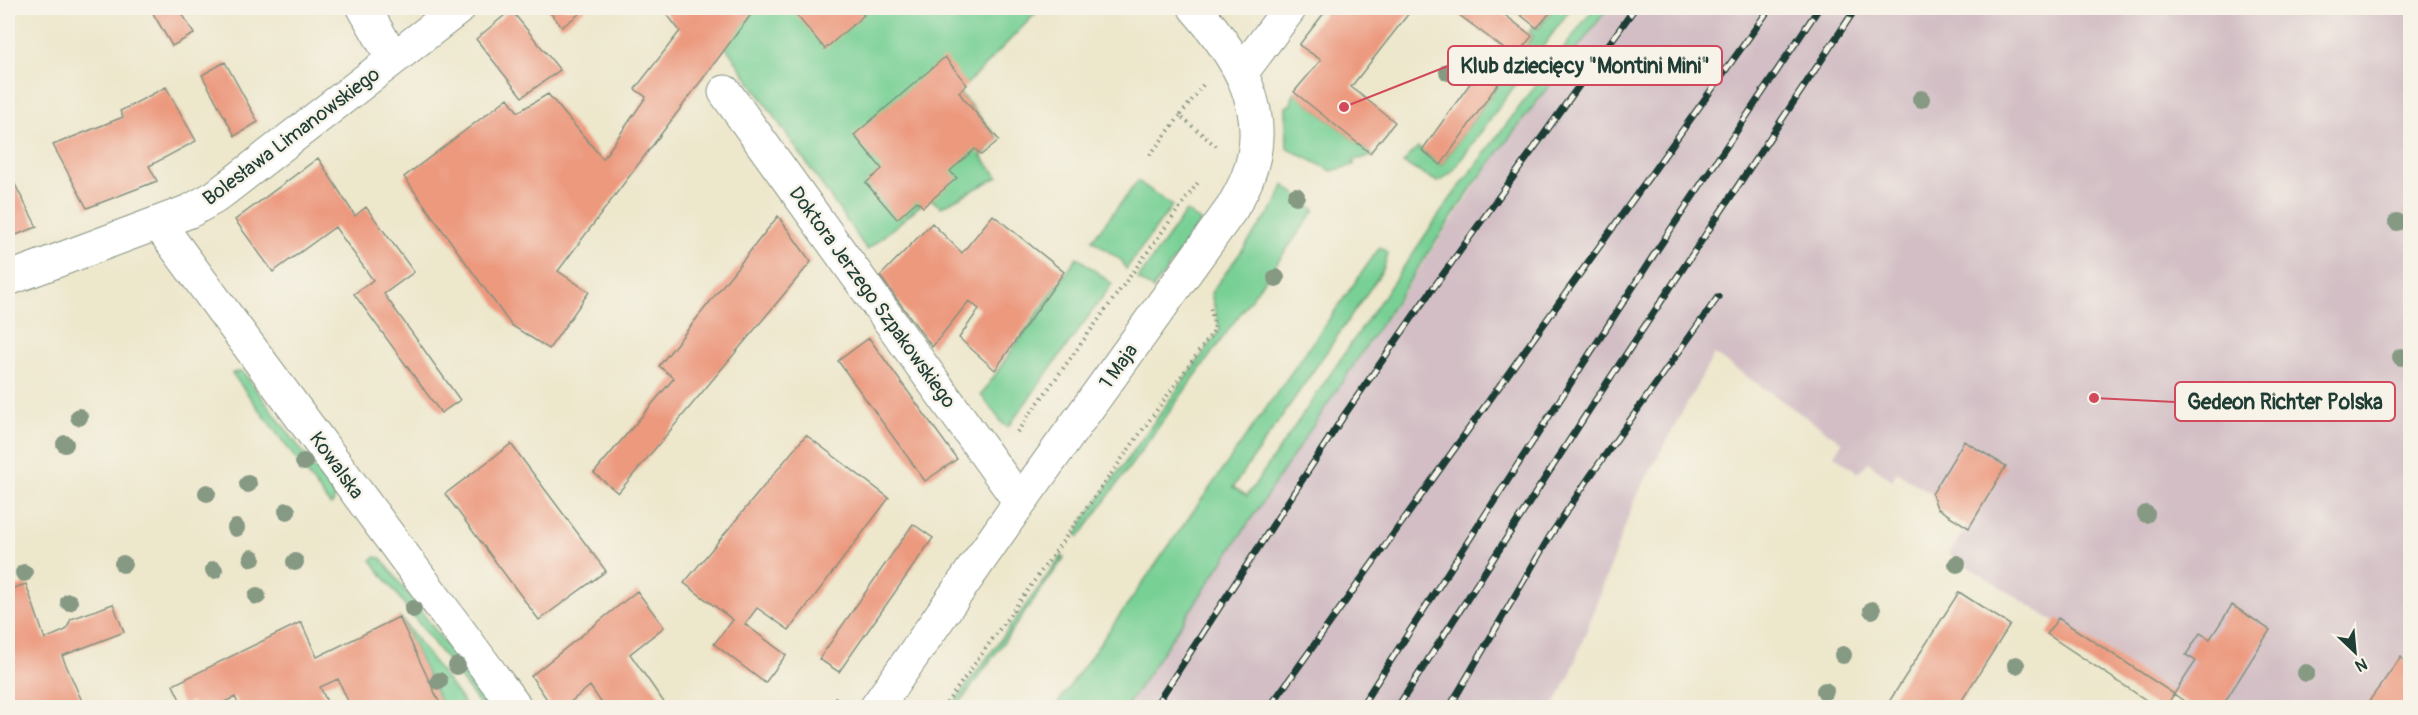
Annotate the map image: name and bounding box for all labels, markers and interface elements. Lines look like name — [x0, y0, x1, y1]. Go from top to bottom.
callout: Klub dziecięcy "Montini Mini" — [1448, 46, 1722, 85]
text: Klub dziecięcy "Montini Mini" — [1460, 53, 1710, 80]
street label: Bolesława Limanowskiego — [198, 62, 385, 211]
street label: Doktora Jerzego Szpakowskiego — [784, 182, 962, 413]
street label: 1 Maja — [1094, 339, 1143, 394]
callout: Gedeon Richter Polska — [2175, 382, 2395, 421]
text: Gedeon Richter Polska — [2187, 389, 2383, 416]
street label: Kowalska — [304, 427, 369, 504]
north arrow — [2325, 622, 2385, 682]
text: N — [2352, 653, 2370, 676]

